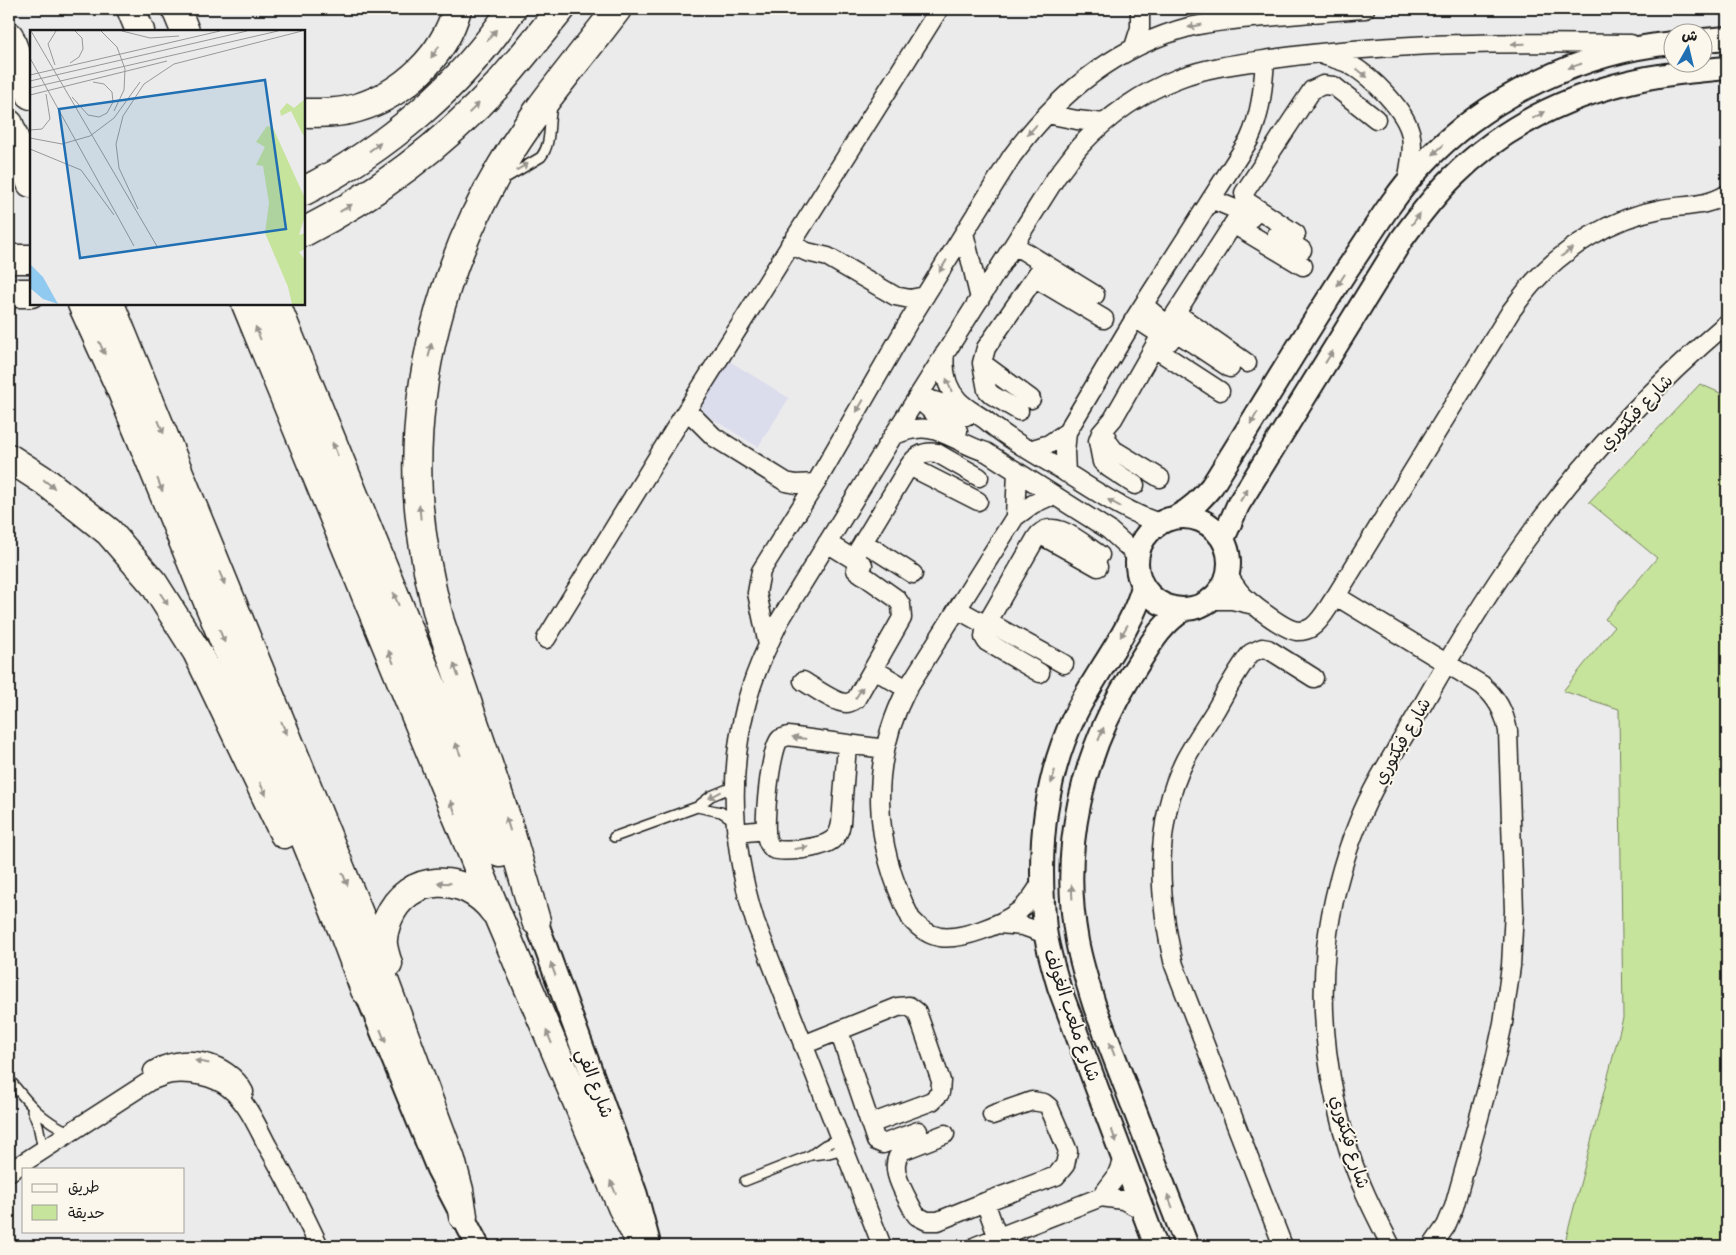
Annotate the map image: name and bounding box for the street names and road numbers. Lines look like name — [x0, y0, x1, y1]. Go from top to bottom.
street label: شارع فيكتوري — [1595, 370, 1680, 457]
street label: شارع فيكتوري — [1369, 694, 1439, 790]
street label: شارع ملعب الغولف — [1035, 946, 1104, 1086]
street label: شارع الفي — [567, 1045, 617, 1123]
street label: شارع فيكتوري — [1322, 1093, 1374, 1193]

